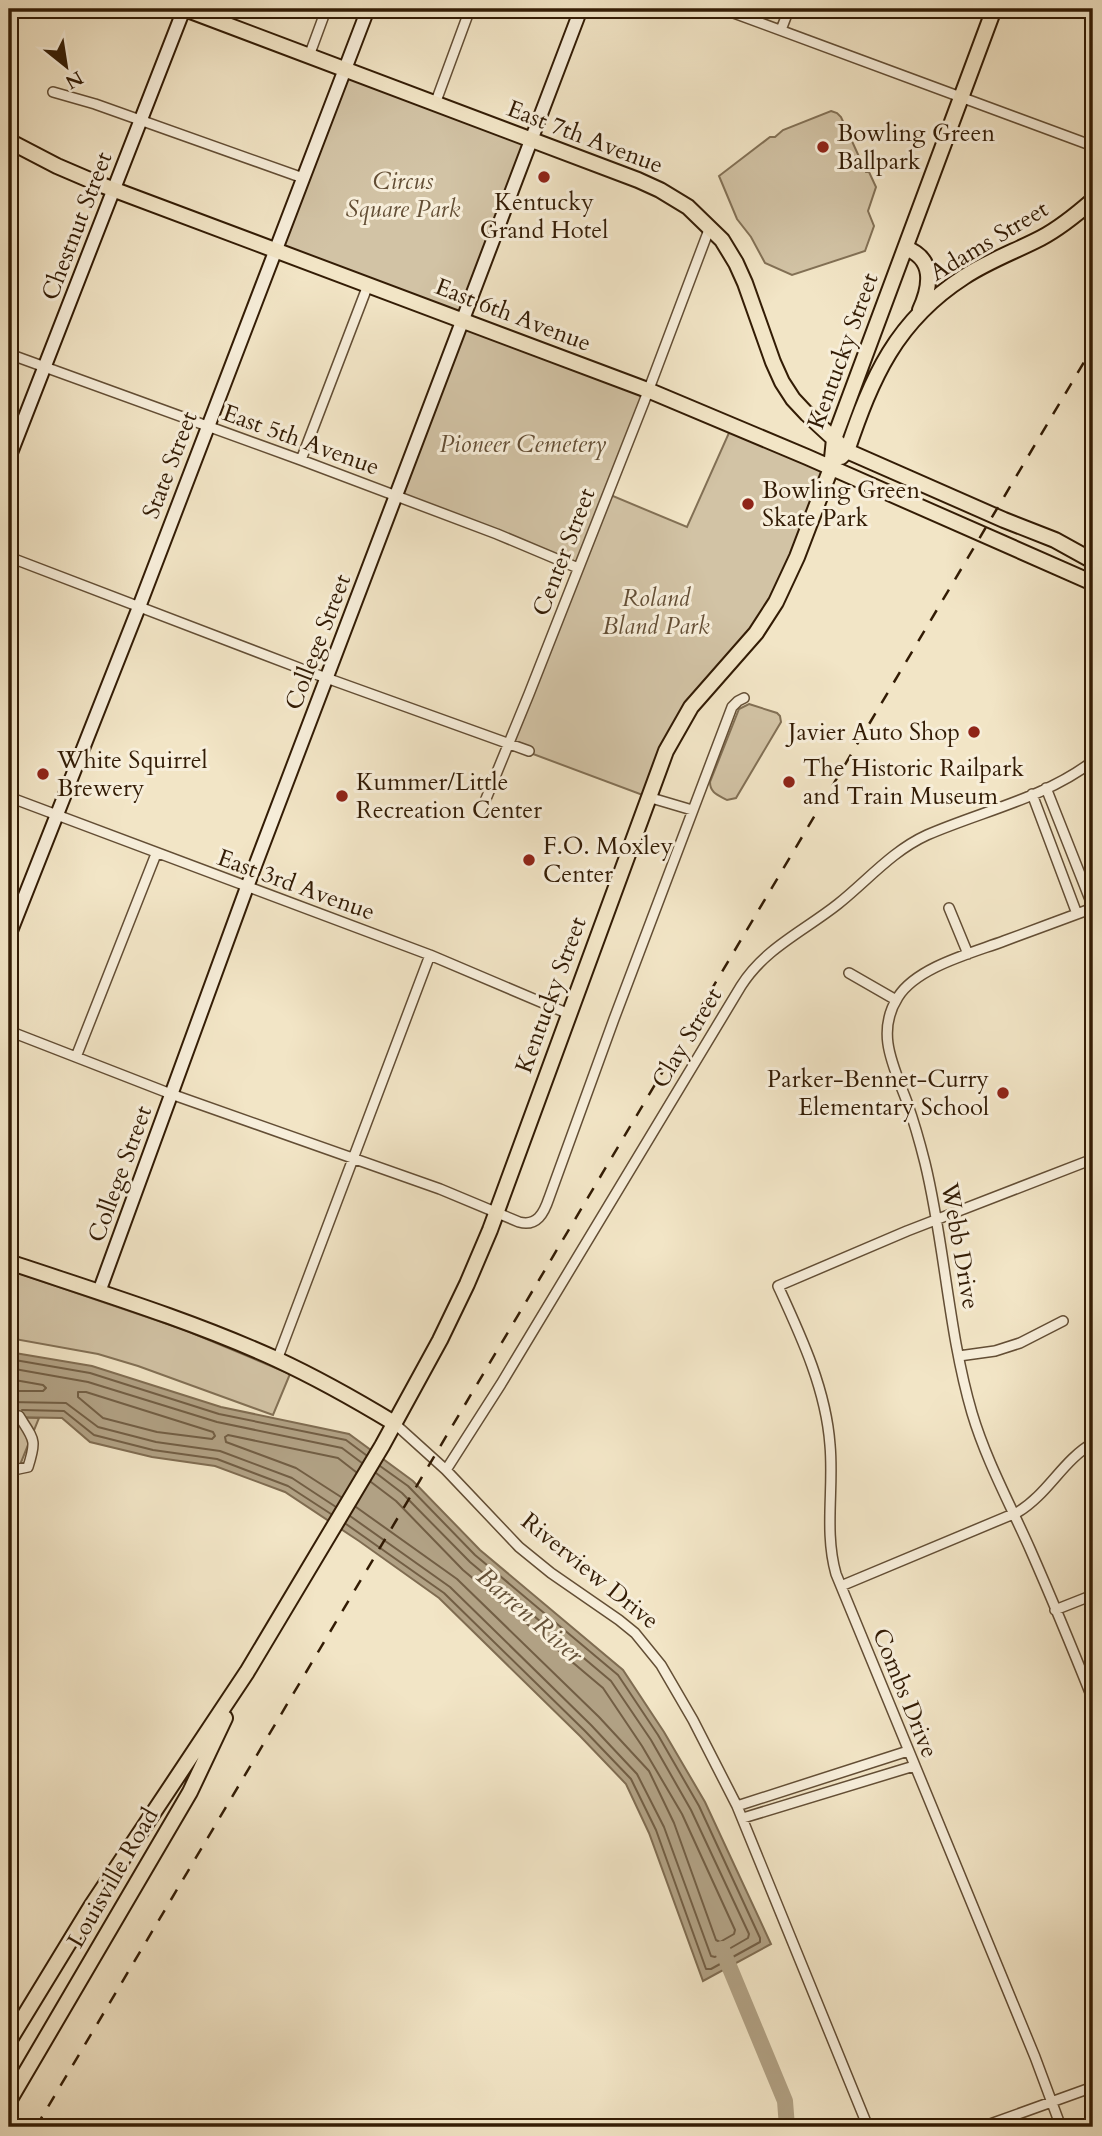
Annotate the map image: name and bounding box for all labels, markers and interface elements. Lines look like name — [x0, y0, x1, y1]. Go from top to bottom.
north arrow — [32, 32, 102, 102]
text: N — [60, 64, 88, 95]
street label: East 7th Avenue — [502, 92, 668, 182]
place label: Bowling Green Ballpark — [837, 117, 995, 178]
marker: Bowling Green Ballpark — [815, 139, 831, 155]
street label: Chestnut Street — [34, 147, 121, 305]
park label: Circus Square Park — [346, 165, 461, 226]
marker: Kentucky Grand Hotel — [536, 169, 552, 185]
place label: Kentucky Grand Hotel — [480, 186, 608, 247]
street label: Adams Street — [924, 192, 1055, 289]
street label: Kentucky Street — [799, 268, 887, 434]
street label: East 6th Avenue — [430, 270, 596, 360]
street label: East 5th Avenue — [218, 396, 384, 484]
street label: State Street — [134, 406, 206, 523]
park label: Pioneer Cemetery — [440, 428, 607, 461]
place label: Bowling Green Skate Park — [762, 474, 920, 535]
street label: Center Street — [525, 483, 604, 621]
marker: Bowling Green Skate Park — [740, 496, 756, 512]
street label: College Street — [277, 569, 359, 715]
park label: Roland Bland Park — [602, 582, 710, 643]
place label: Javier Auto Shop — [785, 716, 960, 749]
marker: Javier Auto Shop — [966, 724, 982, 740]
place label: White Squirrel Brewery — [56, 744, 208, 805]
place label: The Historic Railpark and Train Museum — [803, 752, 1024, 813]
marker: White Squirrel Brewery — [35, 766, 51, 782]
place label: Kummer/Little Recreation Center — [356, 766, 542, 827]
marker: The Historic Railpark and Train Museum — [781, 774, 797, 790]
marker: Kummer/Little Recreation Center — [334, 788, 350, 804]
place label: F.O. Moxley Center — [543, 830, 674, 891]
street label: East 3rd Avenue — [213, 841, 379, 929]
marker: F.O. Moxley Center — [521, 852, 537, 868]
street label: Kentucky Street — [507, 912, 595, 1078]
street label: Clay Street — [644, 981, 730, 1094]
place label: Parker-Bennet-Curry Elementary School — [767, 1063, 989, 1124]
marker: Parker-Bennet-Curry Elementary School — [995, 1085, 1011, 1101]
street label: College Street — [80, 1101, 160, 1247]
street label: Webb Drive — [932, 1179, 987, 1312]
street label: Riverview Drive — [514, 1505, 666, 1637]
water label: Barren River — [469, 1559, 592, 1672]
street label: Combs Drive — [864, 1623, 946, 1763]
street label: Louisville Road — [60, 1802, 167, 1954]

